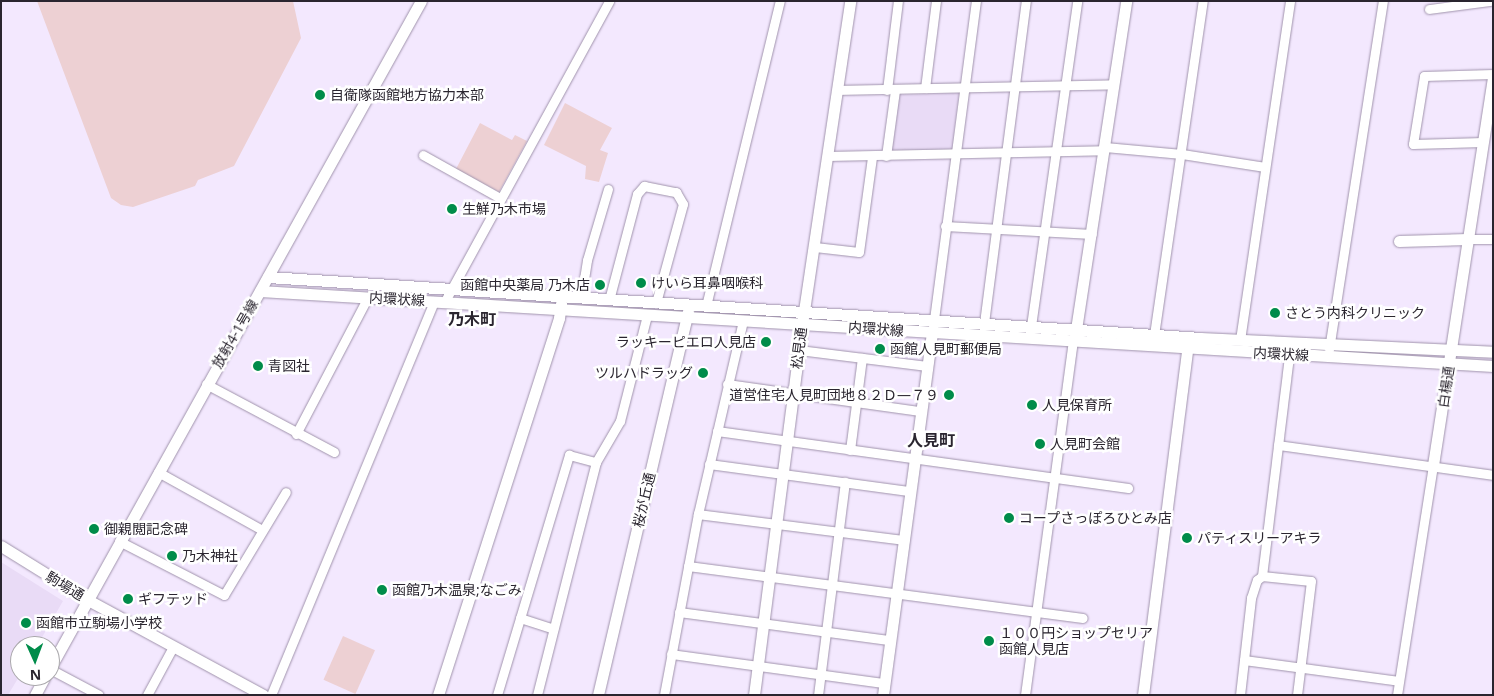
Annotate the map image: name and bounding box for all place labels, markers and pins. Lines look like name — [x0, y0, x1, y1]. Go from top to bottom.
place label: 自衛隊函館地方協力本部 — [330, 87, 484, 103]
marker: 自衛隊函館地方協力本部 — [314, 89, 326, 101]
place label: 生鮮乃木市場 — [462, 201, 546, 217]
marker: 生鮮乃木市場 — [446, 203, 458, 215]
place label: けいら耳鼻咽喉科 — [651, 275, 763, 291]
place label: 函館中央薬局 乃木店 — [460, 277, 590, 293]
marker: けいら耳鼻咽喉科 — [635, 277, 647, 289]
marker: 函館中央薬局 乃木店 — [594, 279, 606, 291]
place label: さとう内科クリニック — [1285, 305, 1425, 321]
marker: さとう内科クリニック — [1269, 307, 1281, 319]
place label: ラッキーピエロ人見店 — [616, 334, 756, 350]
marker: ラッキーピエロ人見店 — [760, 336, 772, 348]
place label: 函館人見町郵便局 — [890, 341, 1002, 357]
marker: 函館人見町郵便局 — [874, 343, 886, 355]
place label: 青図社 — [268, 358, 310, 374]
marker: 青図社 — [252, 360, 264, 372]
place label: ツルハドラッグ — [595, 365, 693, 381]
marker: ツルハドラッグ — [697, 367, 709, 379]
place label: 道営住宅人見町団地８２Ｄ―７９ — [729, 387, 939, 403]
marker: 道営住宅人見町団地８２Ｄ―７９ — [943, 389, 955, 401]
place label: 人見保育所 — [1042, 397, 1112, 413]
marker: 人見保育所 — [1026, 399, 1038, 411]
place label: 人見町会館 — [1050, 436, 1120, 452]
marker: 人見町会館 — [1034, 438, 1046, 450]
place label: コープさっぽろひとみ店 — [1019, 510, 1173, 526]
marker: コープさっぽろひとみ店 — [1003, 512, 1015, 524]
place label: 御親閲記念碑 — [104, 521, 188, 537]
marker: 御親閲記念碑 — [88, 523, 100, 535]
place label: パティスリーアキラ — [1197, 530, 1323, 546]
marker: パティスリーアキラ — [1181, 532, 1193, 544]
place label: 乃木神社 — [182, 548, 238, 564]
marker: 乃木神社 — [166, 550, 178, 562]
place label: 函館乃木温泉;なごみ — [392, 582, 522, 598]
marker: 函館乃木温泉;なごみ — [376, 584, 388, 596]
place label: ギフテッド — [138, 591, 208, 607]
marker: ギフテッド — [122, 593, 134, 605]
place label: 函館市立駒場小学校 — [36, 615, 162, 631]
marker: 函館市立駒場小学校 — [20, 617, 32, 629]
place label: １００円ショップセリア 函館人見店 — [999, 625, 1153, 658]
marker: １００円ショップセリア 函館人見店 — [983, 635, 995, 647]

